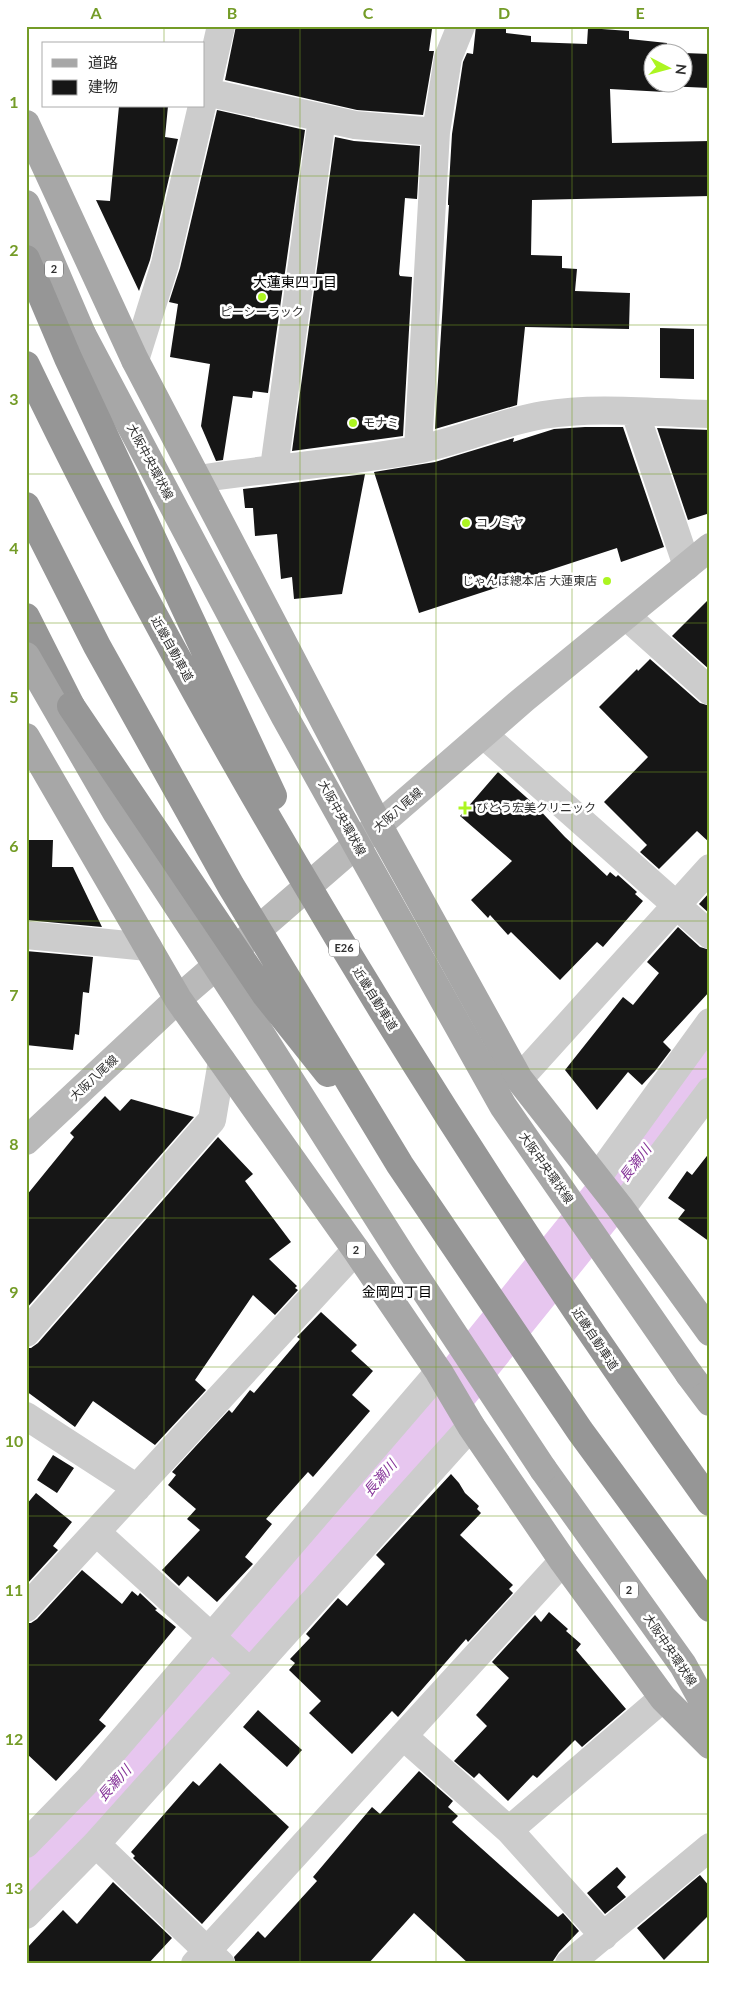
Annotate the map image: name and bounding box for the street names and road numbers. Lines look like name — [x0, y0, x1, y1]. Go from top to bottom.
road number: 2 — [45, 260, 63, 278]
street label: 大阪中央環状線 — [124, 421, 177, 502]
street label: 近畿自動車道 — [148, 614, 196, 684]
street label: 大阪中央環状線 — [316, 777, 369, 858]
street label: 大阪八尾線 — [370, 784, 425, 835]
road number: E26 — [329, 940, 359, 956]
street label: 近畿自動車道 — [350, 964, 401, 1033]
street label: 大阪八尾線 — [67, 1052, 121, 1104]
street label: 大阪中央環状線 — [516, 1129, 577, 1206]
road number: 2 — [347, 1242, 365, 1258]
street label: 近畿自動車道 — [569, 1305, 622, 1373]
road number: 2 — [620, 1582, 638, 1598]
street label: 大阪中央環状線 — [641, 1611, 700, 1689]

